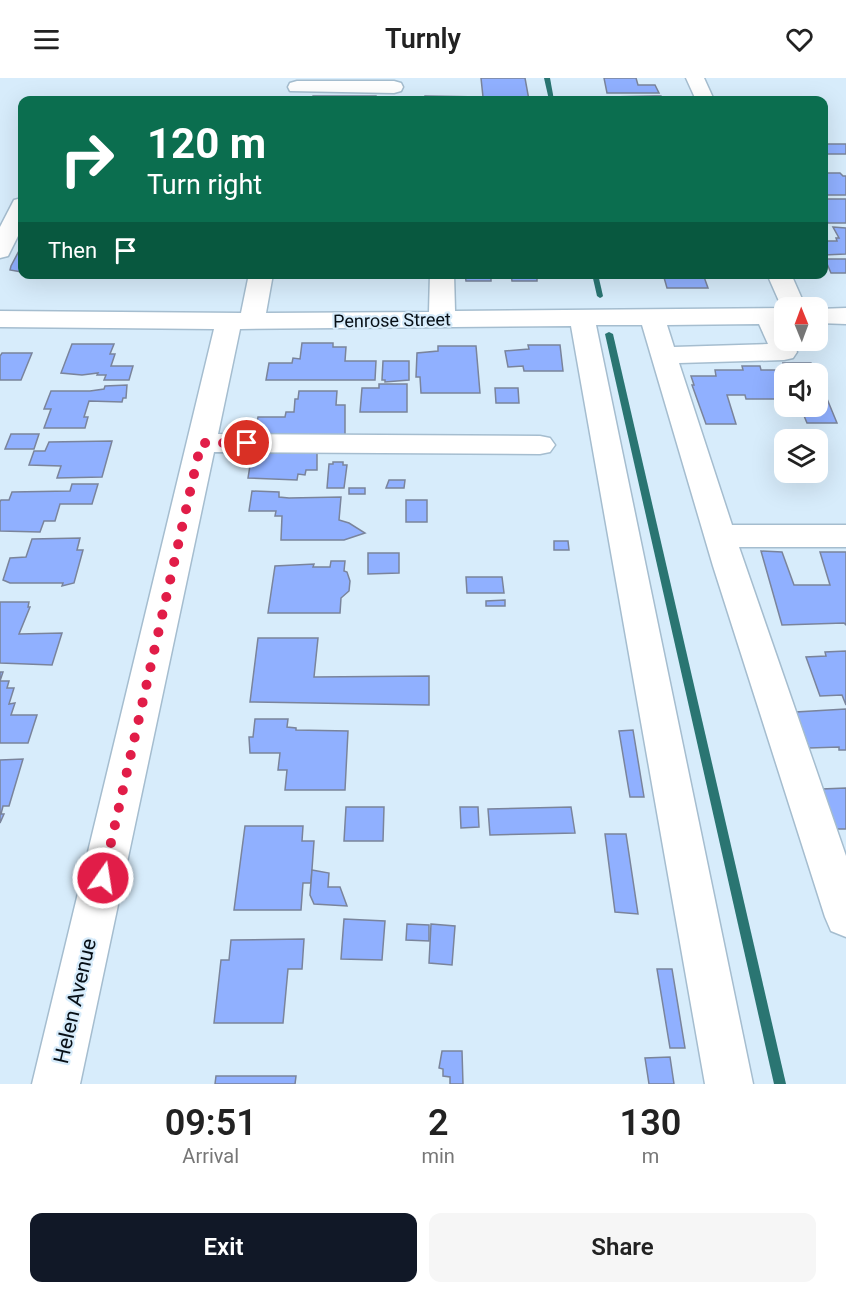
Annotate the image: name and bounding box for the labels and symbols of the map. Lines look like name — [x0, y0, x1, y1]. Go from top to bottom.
north arrow — [774, 297, 828, 351]
street label: Penrose Street — [333, 308, 451, 332]
pin — [221, 417, 272, 468]
position arrow — [71, 846, 135, 910]
street label: Helen Avenue — [49, 936, 101, 1066]

